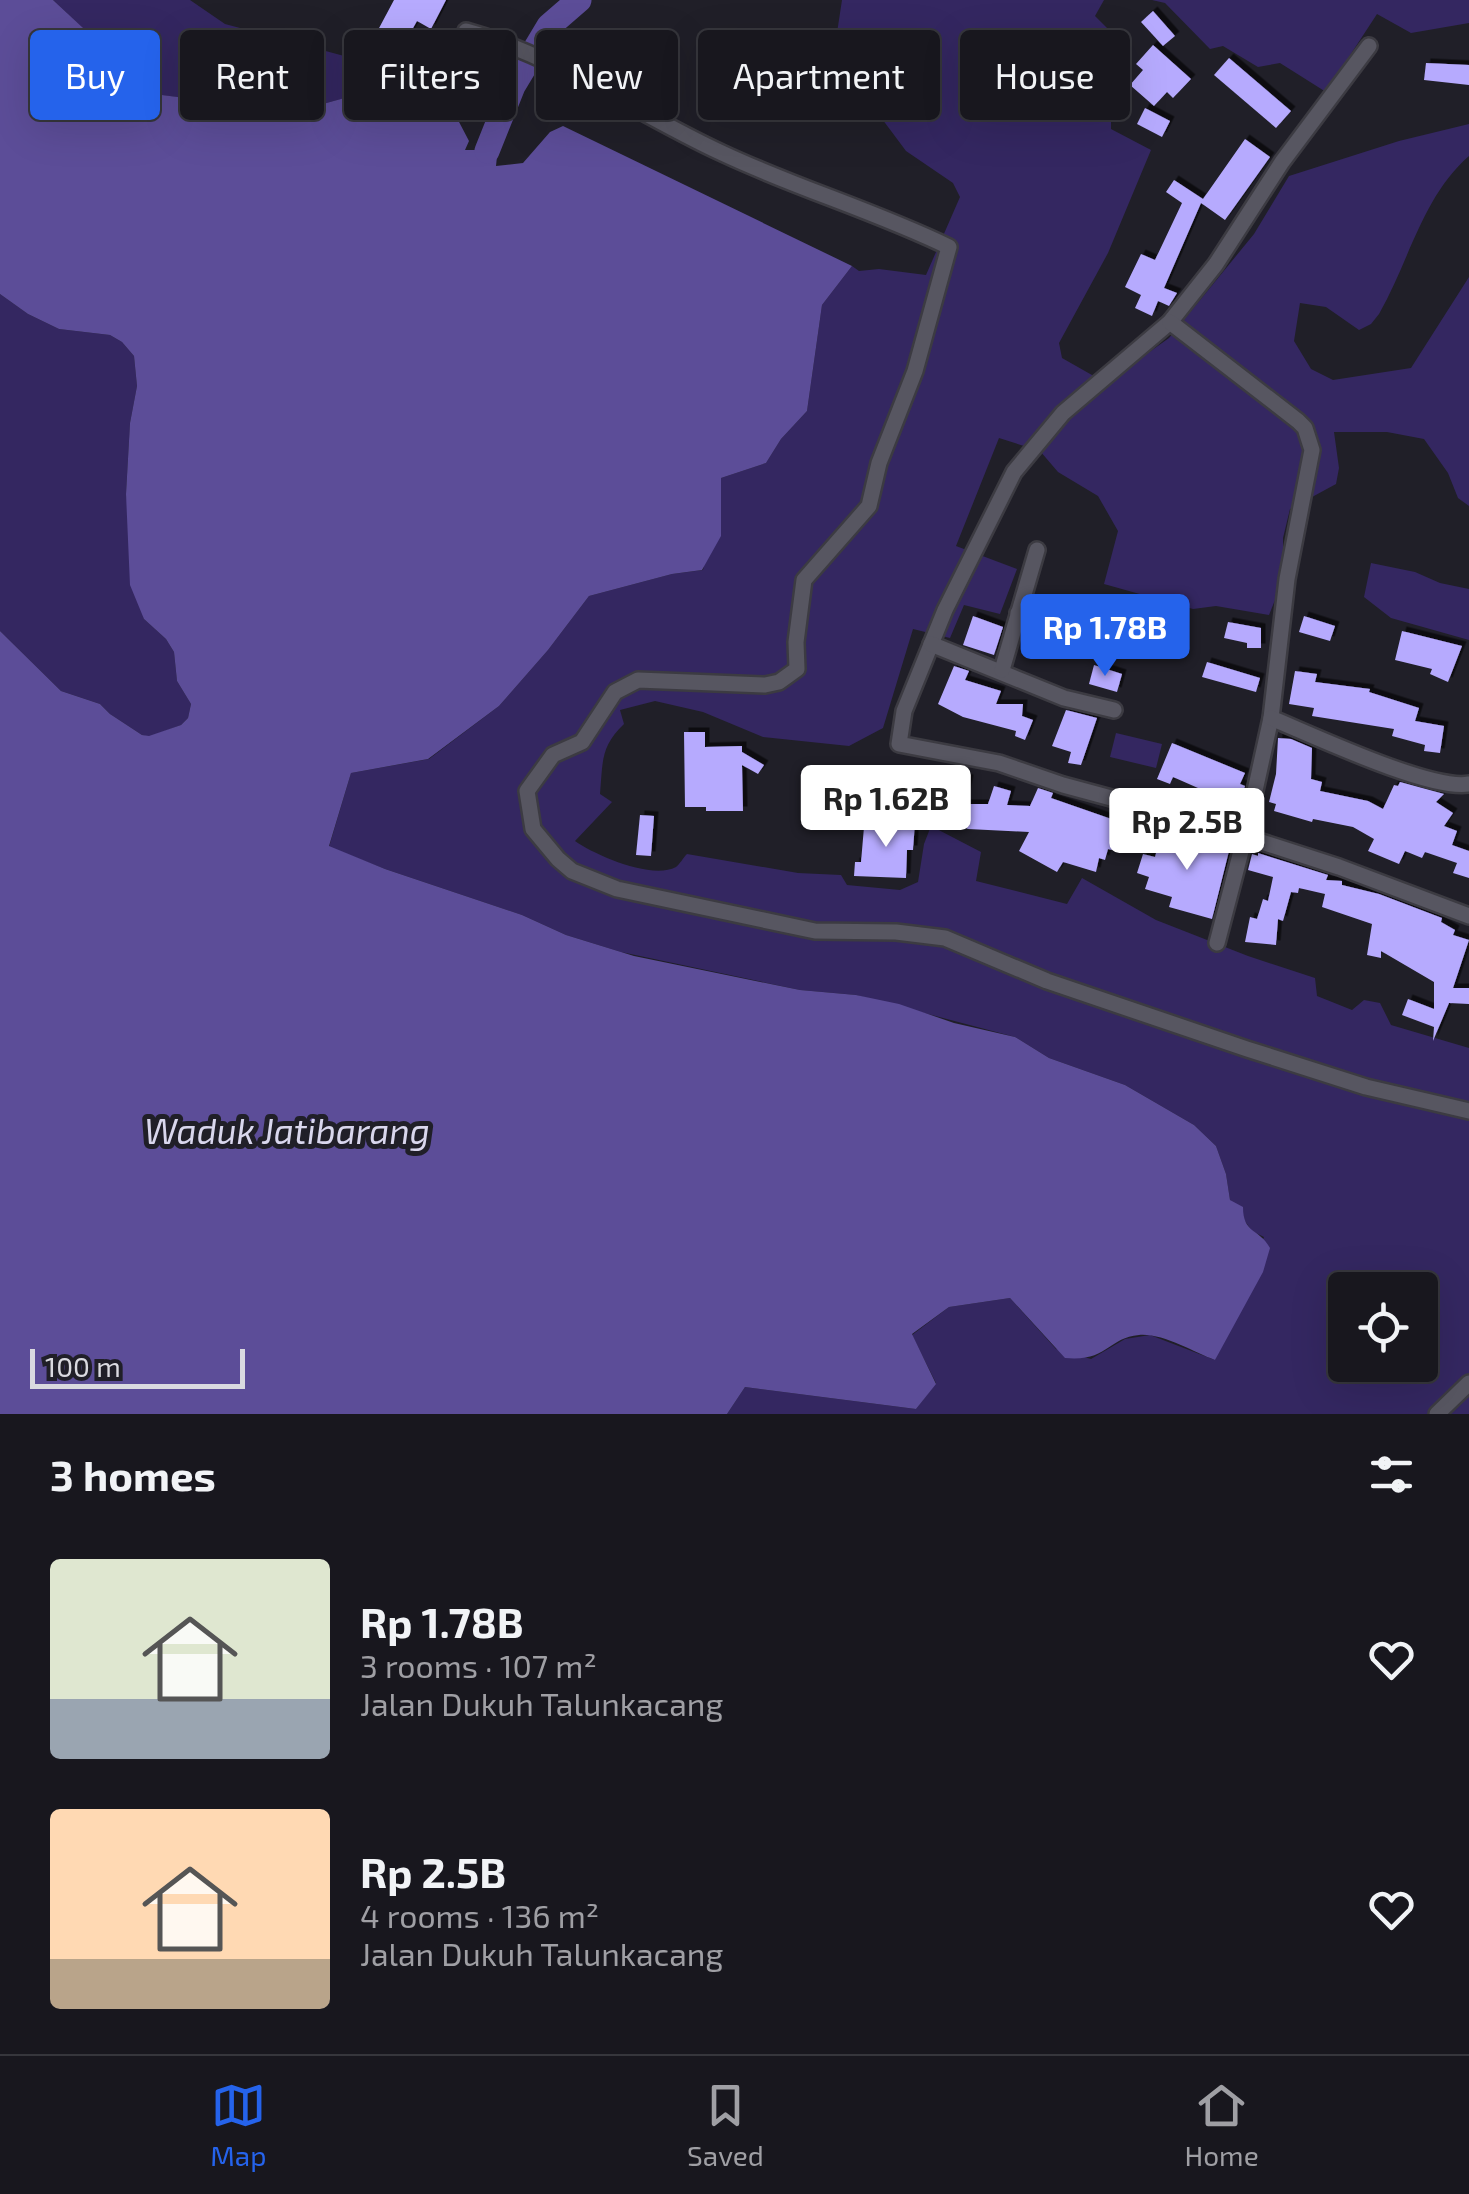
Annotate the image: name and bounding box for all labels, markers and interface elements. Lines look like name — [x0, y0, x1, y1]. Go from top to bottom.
chip: Buy — [30, 30, 160, 120]
chip: Rent — [180, 30, 324, 120]
chip: Filters — [344, 30, 516, 120]
chip: New — [536, 30, 678, 120]
chip: Apartment — [698, 30, 940, 120]
chip: House — [960, 30, 1130, 120]
pin: Rp 1.78B — [1002, 594, 1208, 679]
text: Rp 1.78B — [1043, 607, 1167, 645]
pin: Rp 1.62B — [783, 765, 989, 850]
text: Rp 1.62B — [823, 778, 949, 816]
pin: Rp 2.5B — [1095, 788, 1279, 873]
text: Rp 2.5B — [1131, 801, 1243, 839]
water label: Waduk Jatibarang — [144, 1109, 430, 1151]
map controls — [1328, 1272, 1438, 1382]
button: locate — [1328, 1272, 1438, 1382]
scale bar — [30, 1344, 245, 1388]
text: 100 m — [45, 1349, 121, 1383]
icon: filters — [1364, 1447, 1419, 1502]
text: 3 homes — [50, 1449, 216, 1499]
text: Rp 1.78B — [360, 1596, 524, 1646]
icon: home — [130, 1599, 250, 1719]
icon: heart — [1364, 1632, 1419, 1687]
text: 3 rooms · 107 m² — [360, 1646, 597, 1684]
text: Jalan Dukuh Talunkacang — [360, 1684, 723, 1722]
text: Rp 2.5B — [360, 1846, 506, 1896]
icon: home — [130, 1849, 250, 1969]
icon: heart — [1364, 1882, 1419, 1937]
text: 4 rooms · 136 m² — [360, 1896, 599, 1934]
text: Jalan Dukuh Talunkacang — [360, 1934, 723, 1972]
tab: Map — [210, 2078, 266, 2172]
tab: Saved — [687, 2078, 764, 2172]
tab: Home — [1185, 2078, 1259, 2172]

